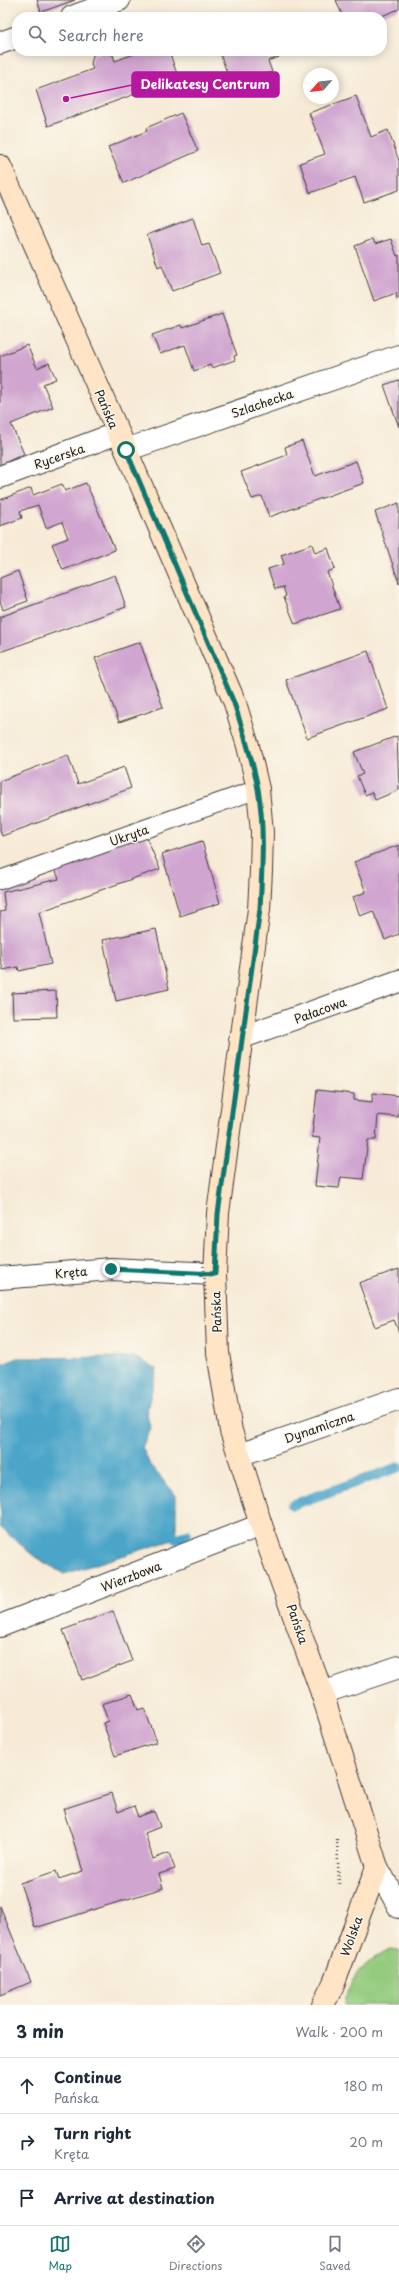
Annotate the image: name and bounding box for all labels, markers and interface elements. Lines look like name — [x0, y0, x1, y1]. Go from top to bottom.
search box — [12, 12, 387, 56]
icon: search — [26, 23, 48, 45]
text: Search here — [58, 23, 144, 46]
north arrow — [303, 68, 339, 104]
callout: Delikatesy Centrum — [132, 72, 279, 97]
text: Delikatesy Centrum — [140, 74, 270, 93]
street label: Szlachecka — [229, 384, 296, 422]
street label: Pańska — [91, 386, 124, 432]
street label: Rycerska — [31, 439, 87, 473]
route start — [117, 441, 135, 459]
street label: Ukryta — [107, 820, 151, 850]
street label: Pałacowa — [291, 992, 349, 1028]
route end — [102, 1260, 120, 1278]
street label: Kręta — [54, 1262, 88, 1282]
street label: Pańska — [206, 1290, 226, 1333]
street label: Dynamiczna — [282, 1406, 357, 1447]
street label: Wierzbowa — [98, 1556, 164, 1596]
street label: Pańska — [283, 1602, 313, 1647]
street label: Wolska — [335, 1913, 367, 1959]
text: 3 min — [16, 2018, 64, 2044]
text: Walk · 200 m — [295, 2022, 383, 2041]
text: Continue — [54, 2065, 122, 2088]
icon: ahead — [16, 2075, 38, 2097]
text: 180 m — [344, 2076, 383, 2095]
text: Pańska — [54, 2088, 99, 2107]
text: Turn right — [54, 2121, 131, 2144]
icon: right — [16, 2131, 38, 2153]
text: 20 m — [349, 2132, 383, 2151]
text: Kręta — [54, 2144, 89, 2163]
text: Arrive at destination — [54, 2186, 215, 2209]
icon: arrive — [16, 2187, 38, 2209]
tab: Map — [48, 2233, 72, 2274]
tab: Directions — [169, 2233, 222, 2274]
tab: Saved — [319, 2233, 351, 2274]

